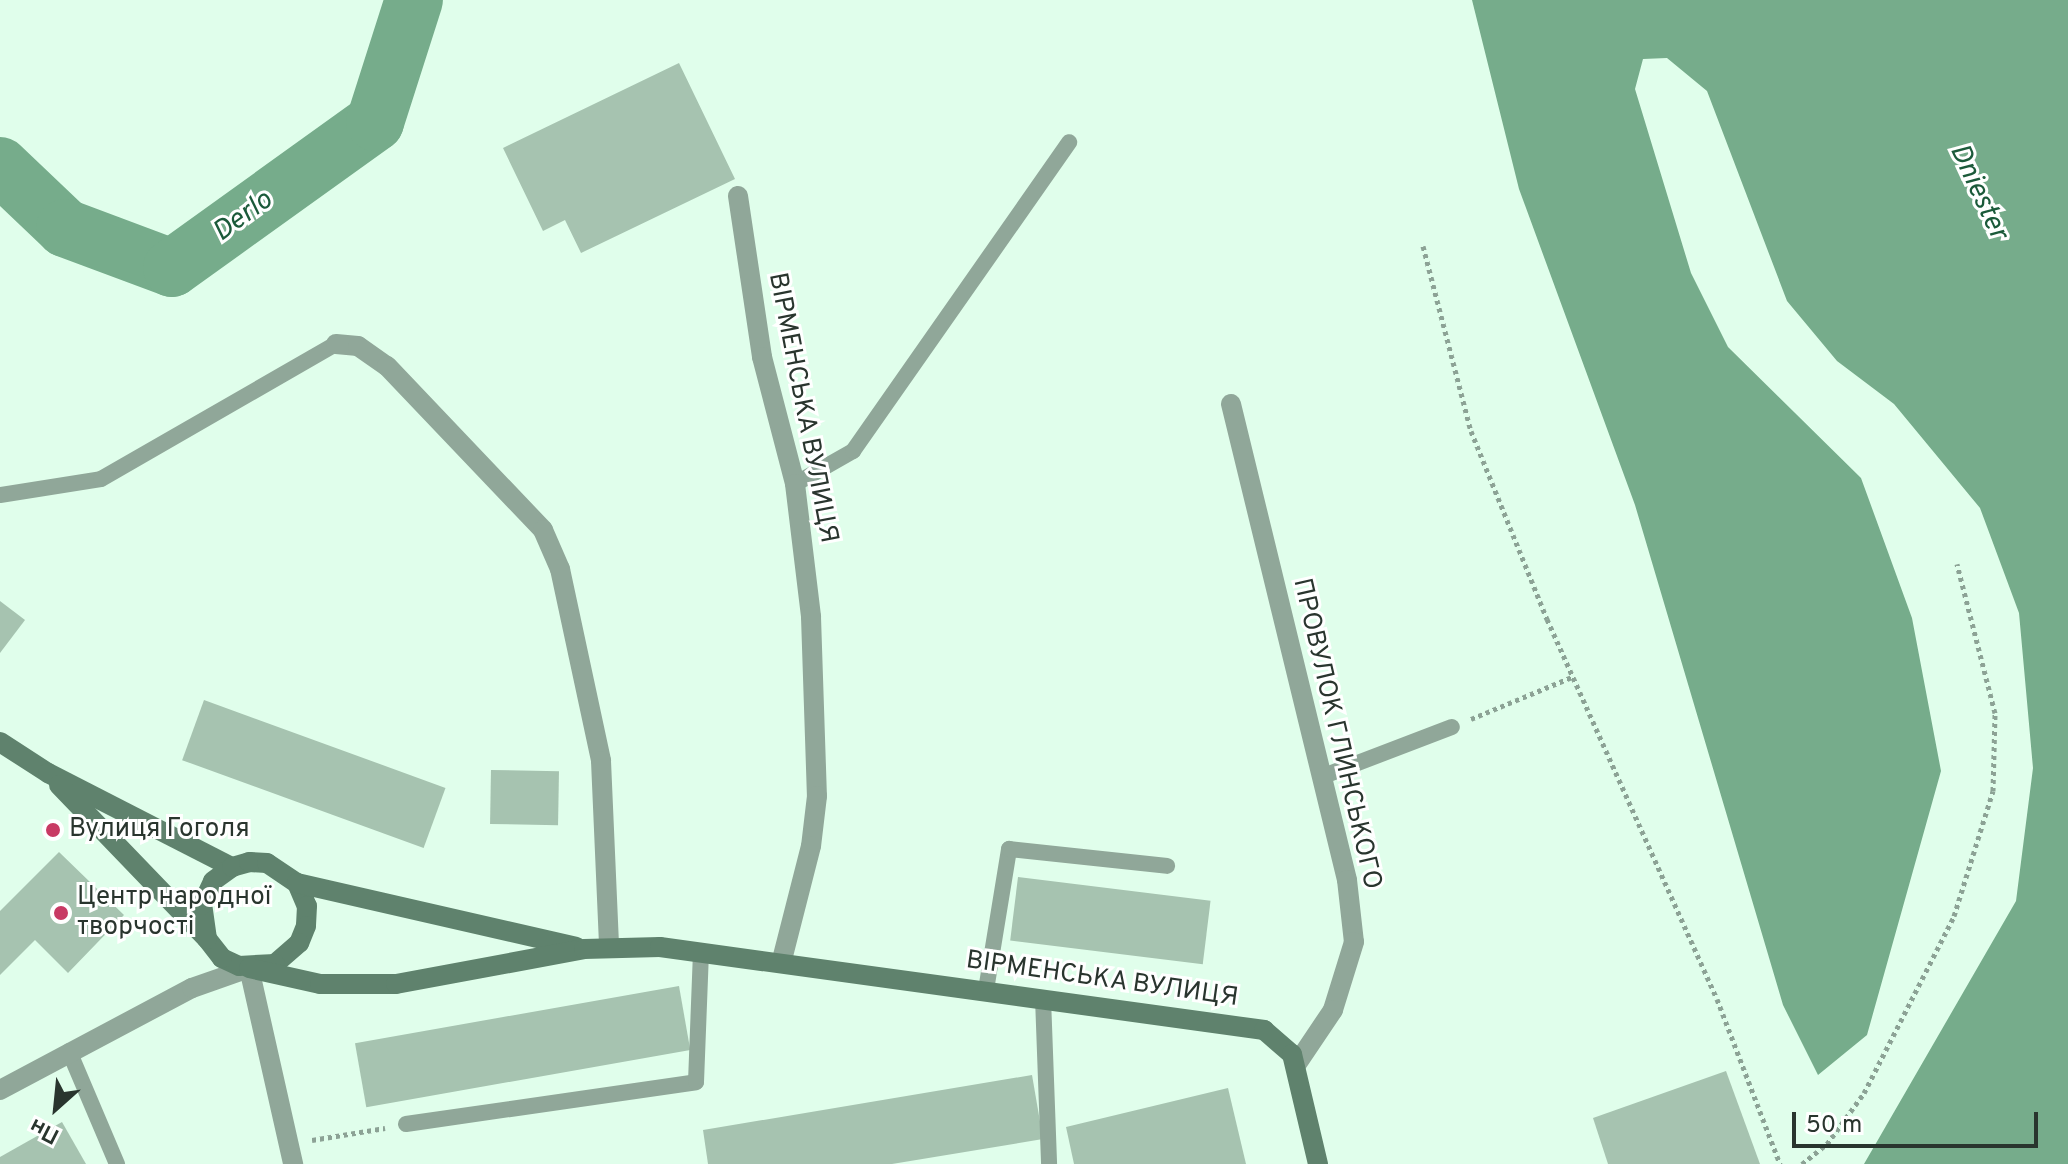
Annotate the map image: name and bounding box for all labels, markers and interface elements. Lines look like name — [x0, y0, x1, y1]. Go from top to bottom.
water label: Dniester — [1941, 139, 2015, 245]
water label: Derlo — [207, 184, 279, 250]
street label: ВІРМЕНСЬКА ВУЛИЦЯ — [760, 270, 844, 546]
street label: ПРОВУЛОК ГЛИНСЬКОГО — [1285, 575, 1387, 893]
place label: Вулиця Гоголя — [69, 814, 250, 846]
marker: Вулиця Гоголя — [44, 821, 62, 839]
place label: Центр народної творчості — [77, 882, 271, 944]
marker: Центр народної творчості — [52, 904, 70, 922]
street label: ВІРМЕНСЬКА ВУЛИЦЯ — [963, 945, 1241, 1015]
north arrow — [16, 1068, 96, 1148]
scale bar — [1796, 1096, 2042, 1146]
text: Пн — [26, 1111, 64, 1149]
text: 50 m — [1806, 1111, 1862, 1141]

